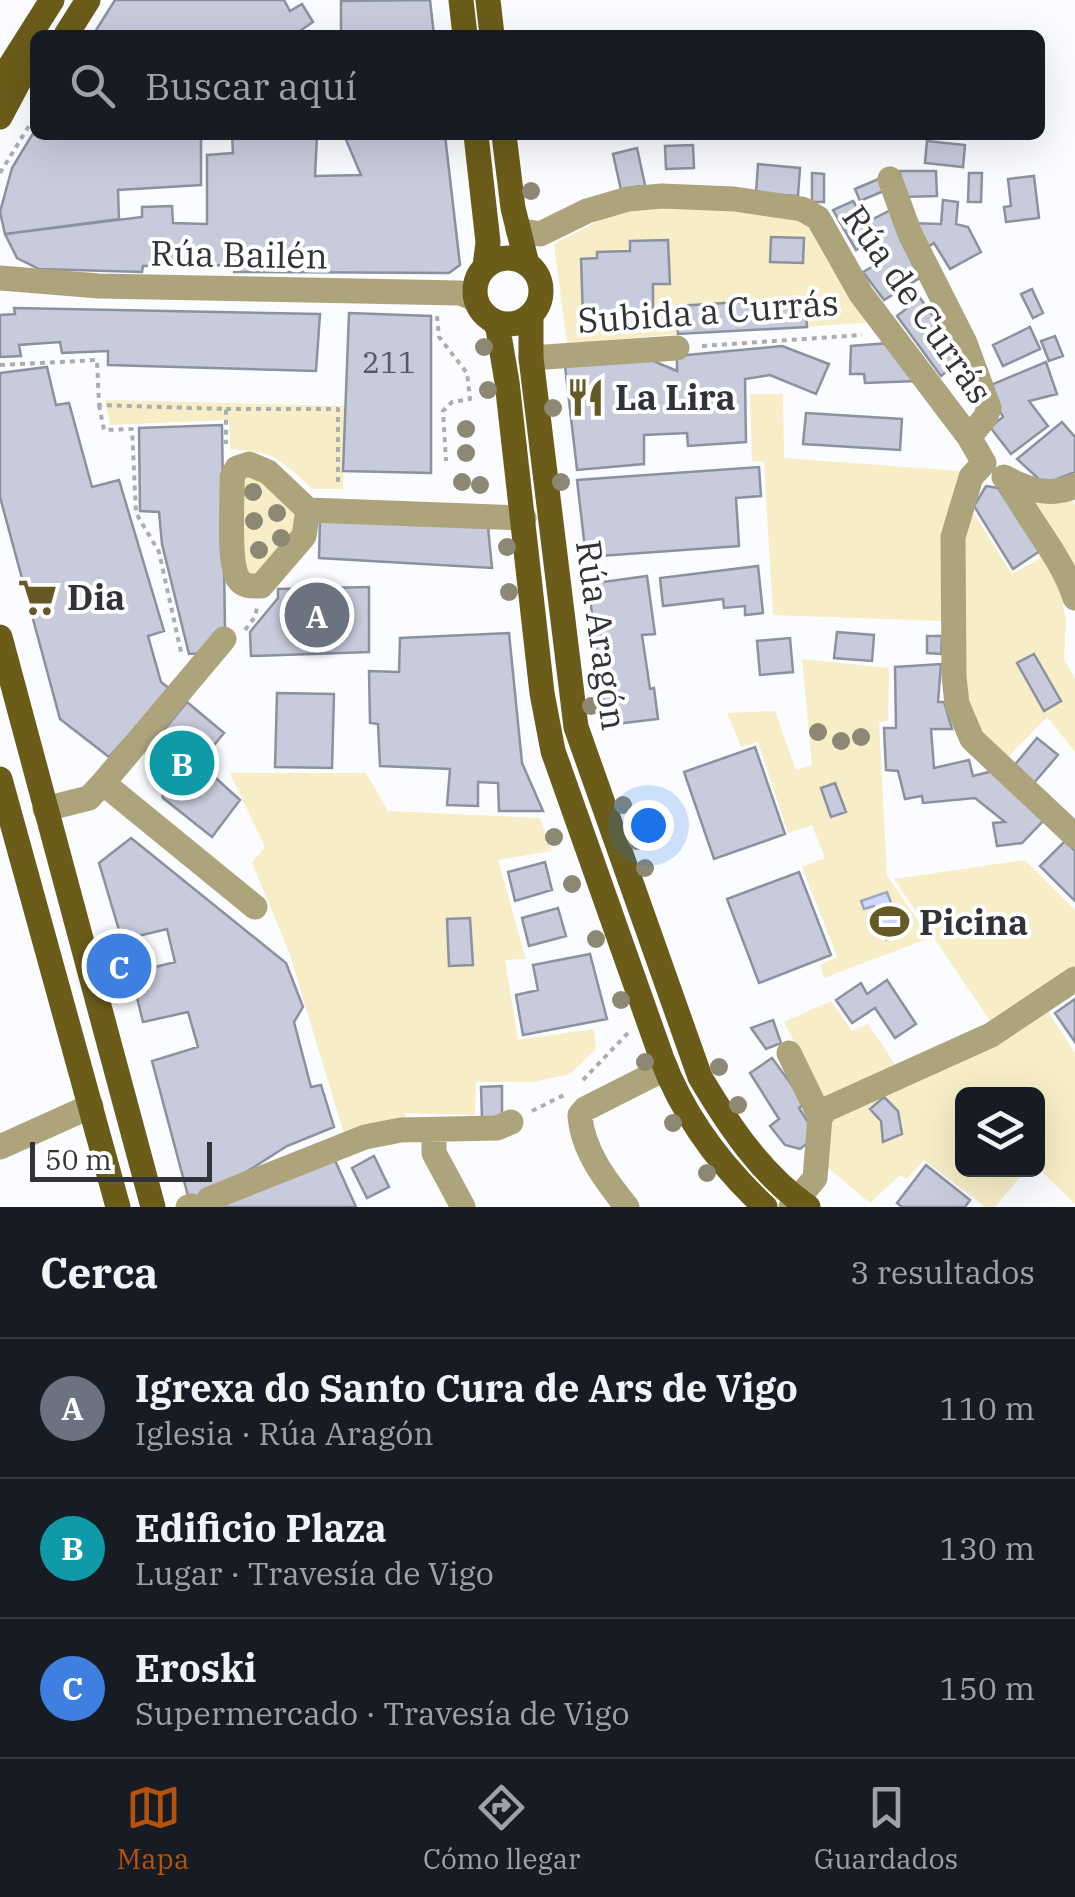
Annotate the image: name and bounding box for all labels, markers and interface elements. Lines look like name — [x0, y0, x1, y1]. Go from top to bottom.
search box — [30, 30, 1045, 140]
icon: search — [65, 58, 120, 113]
text: Buscar aquí — [145, 61, 357, 110]
street label: Rúa de Currás — [833, 196, 1003, 412]
street label: Rúa Bailén — [150, 229, 328, 279]
street label: Subida a Currás — [576, 279, 840, 343]
house number: 211 — [362, 342, 416, 381]
place label: La Lira — [615, 374, 736, 420]
restaurant icon: La Lira — [564, 376, 606, 418]
street label: Rúa Aragón — [566, 537, 638, 733]
place label: Dia — [67, 574, 125, 620]
supermarket icon: Dia — [16, 576, 58, 618]
pin: A — [284, 578, 350, 652]
pin: B — [150, 726, 214, 800]
your location — [623, 800, 674, 851]
place label: Picina — [919, 899, 1028, 945]
sports icon: Picina — [868, 901, 910, 943]
pin: C — [86, 928, 152, 1004]
map controls — [955, 1087, 1045, 1177]
button: layers — [955, 1087, 1045, 1177]
scale bar — [30, 1137, 212, 1182]
text: 50 m — [45, 1141, 112, 1178]
text: Cerca — [40, 1245, 158, 1300]
text: 3 resultados — [850, 1251, 1035, 1293]
text: Igrexa do Santo Cura de Ars de Vigo — [135, 1363, 798, 1412]
text: A — [61, 1387, 84, 1429]
text: 110 m — [939, 1387, 1035, 1429]
text: Iglesia · Rúa Aragón — [135, 1412, 434, 1454]
text: Edificio Plaza — [135, 1503, 387, 1552]
text: B — [61, 1527, 84, 1569]
text: 130 m — [939, 1527, 1035, 1569]
text: Lugar · Travesía de Vigo — [135, 1552, 494, 1594]
text: Eroski — [135, 1643, 257, 1692]
text: C — [62, 1667, 83, 1709]
text: 150 m — [939, 1667, 1035, 1709]
text: Supermercado · Travesía de Vigo — [135, 1692, 629, 1734]
tab: Mapa — [117, 1780, 189, 1877]
tab: Cómo llegar — [423, 1780, 580, 1877]
tab: Guardados — [814, 1780, 958, 1877]

